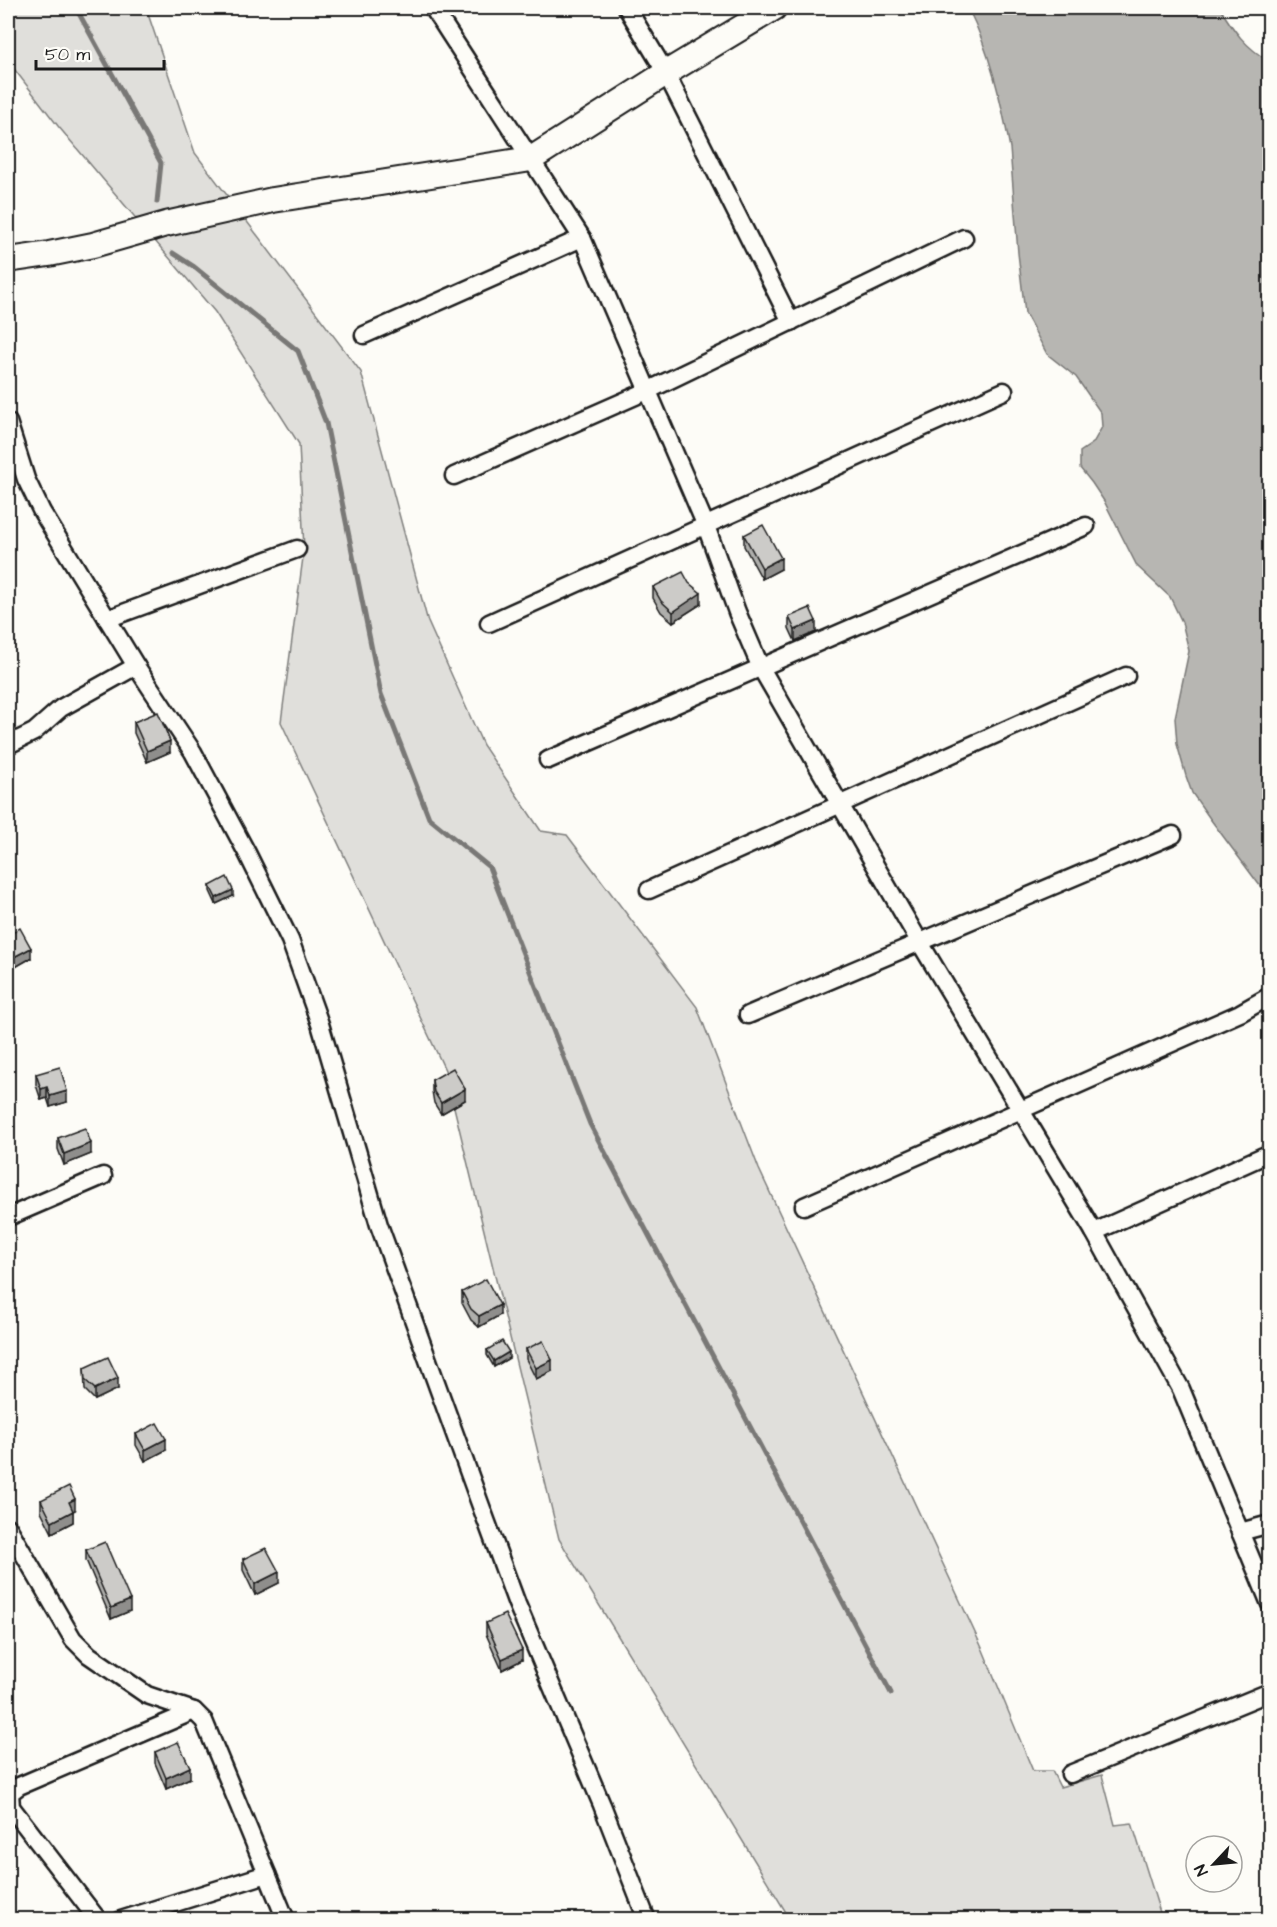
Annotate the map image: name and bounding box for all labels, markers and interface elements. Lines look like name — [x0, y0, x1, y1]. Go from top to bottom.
scale bar — [36, 33, 164, 71]
text: 50 m — [45, 42, 90, 67]
north arrow — [1184, 1834, 1244, 1894]
text: N — [1189, 1861, 1214, 1879]

